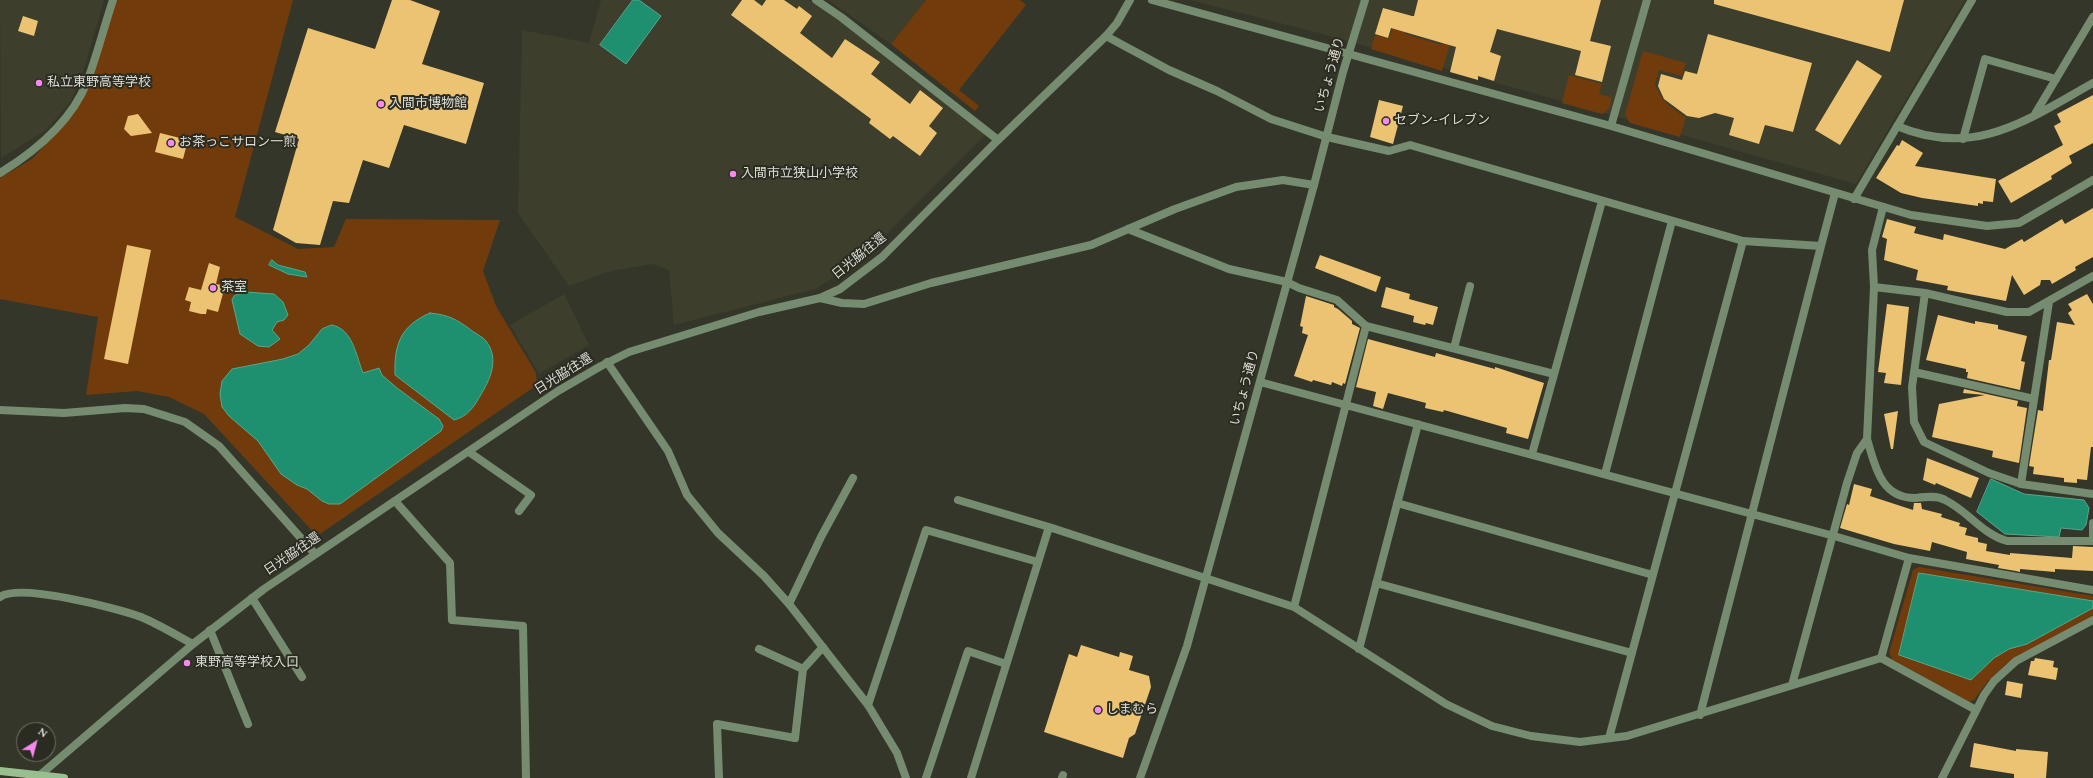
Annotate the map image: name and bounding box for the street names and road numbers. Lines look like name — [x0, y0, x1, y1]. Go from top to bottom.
street label: いちょう通り — [1313, 35, 1349, 115]
street label: 日光脇往還 — [830, 230, 890, 284]
street label: いちょう通り — [1228, 348, 1264, 428]
street label: 日光脇往還 — [532, 351, 596, 399]
street label: 日光脇往還 — [262, 530, 324, 580]

